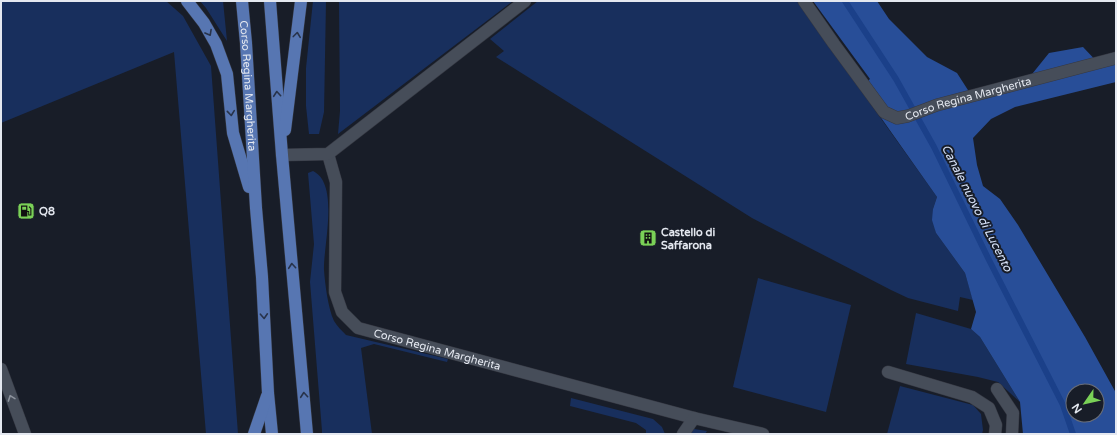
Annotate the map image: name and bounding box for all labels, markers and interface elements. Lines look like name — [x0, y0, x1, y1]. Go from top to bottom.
street label: Corso Regina Margherita — [237, 20, 259, 151]
one-way arrow — [205, 29, 212, 36]
one-way arrow — [292, 32, 301, 38]
street label: Corso Regina Margherita — [903, 74, 1033, 123]
one-way arrow — [273, 91, 282, 97]
one-way arrow — [226, 110, 235, 116]
water label: Canale nuovo di Lucento — [939, 142, 1015, 274]
fuel station icon: Q8 — [16, 201, 36, 221]
place label: Q8 — [39, 205, 55, 218]
place label: Castello di Saffarona — [661, 226, 715, 252]
building icon: Castello di Saffarona — [638, 228, 658, 248]
one-way arrow — [288, 263, 297, 269]
one-way arrow — [259, 313, 268, 319]
street label: Corso Regina Margherita — [372, 326, 502, 372]
north arrow — [1065, 383, 1105, 423]
one-way arrow — [300, 392, 309, 398]
one-way arrow — [8, 394, 16, 401]
text: N — [1069, 401, 1085, 416]

